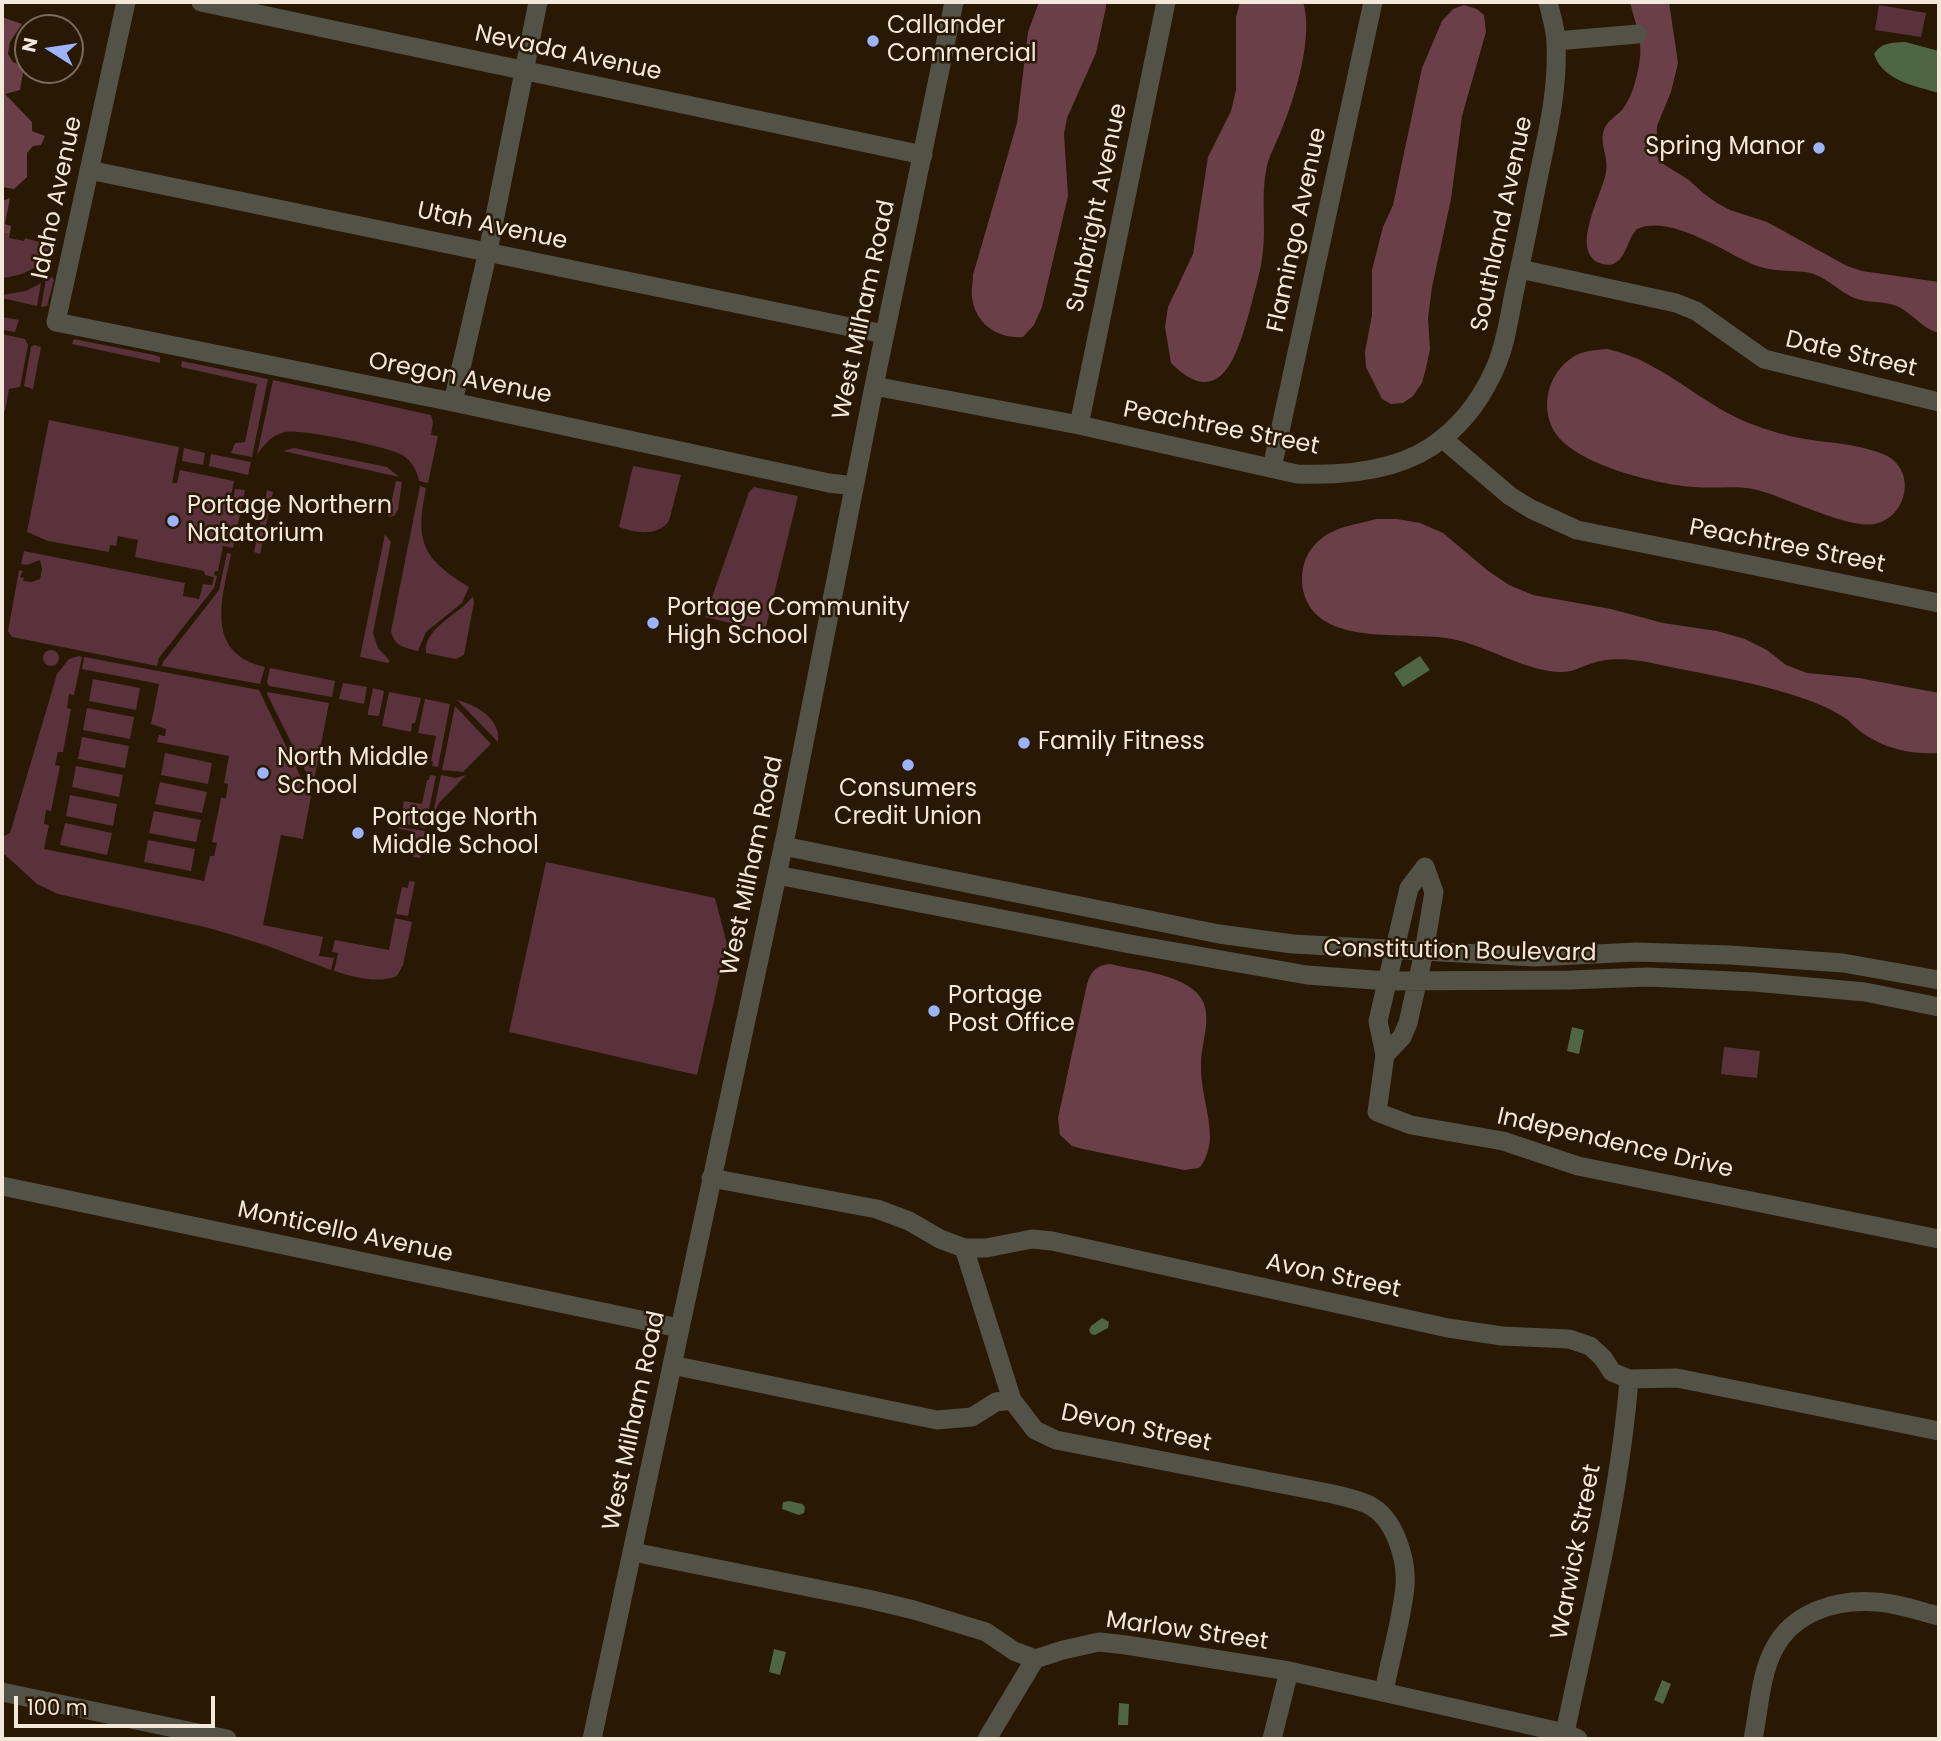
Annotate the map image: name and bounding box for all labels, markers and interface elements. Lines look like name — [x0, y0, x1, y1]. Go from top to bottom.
place label: Callander Commercial — [887, 13, 1037, 69]
north arrow — [14, 14, 84, 84]
street label: Nevada Avenue — [472, 20, 664, 88]
marker: Callander Commercial — [865, 33, 881, 49]
text: N — [15, 35, 45, 55]
street label: Sunbright Avenue — [1062, 101, 1134, 315]
street label: Idaho Avenue — [27, 114, 89, 282]
street label: Southland Avenue — [1466, 114, 1540, 334]
street label: Flamingo Avenue — [1262, 125, 1334, 335]
place label: Spring Manor — [1645, 134, 1805, 162]
marker: Spring Manor — [1811, 140, 1827, 156]
street label: Utah Avenue — [414, 197, 570, 257]
street label: West Milham Road — [828, 198, 902, 422]
street label: Date Street — [1783, 326, 1919, 384]
street label: Oregon Avenue — [366, 347, 554, 411]
street label: Peachtree Street — [1121, 396, 1321, 462]
place label: Portage Northern Natatorium — [187, 493, 392, 549]
marker: Portage Northern Natatorium — [165, 513, 181, 529]
street label: Peachtree Street — [1687, 514, 1887, 580]
place label: Portage Community High School — [667, 595, 910, 651]
marker: Portage Community High School — [645, 615, 661, 631]
place label: Family Fitness — [1038, 729, 1205, 757]
marker: Family Fitness — [1016, 735, 1032, 751]
place label: North Middle School — [277, 745, 428, 801]
street label: West Milham Road — [716, 754, 790, 978]
marker: Consumers Credit Union — [900, 757, 916, 773]
marker: North Middle School — [255, 765, 271, 781]
place label: Consumers Credit Union — [834, 776, 982, 832]
place label: Portage North Middle School — [372, 805, 539, 861]
marker: Portage North Middle School — [350, 825, 366, 841]
street label: Constitution Boulevard — [1323, 935, 1597, 969]
place label: Portage Post Office — [948, 983, 1075, 1039]
marker: Portage Post Office — [926, 1003, 942, 1019]
street label: Independence Drive — [1494, 1103, 1736, 1185]
street label: Monticello Avenue — [235, 1196, 455, 1270]
street label: Avon Street — [1263, 1249, 1403, 1305]
street label: West Milham Road — [598, 1309, 672, 1533]
street label: Devon Street — [1058, 1399, 1214, 1459]
street label: Warwick Street — [1546, 1462, 1608, 1642]
street label: Marlow Street — [1104, 1606, 1270, 1658]
scale bar — [18, 1682, 219, 1726]
text: 100 m — [27, 1693, 87, 1722]

